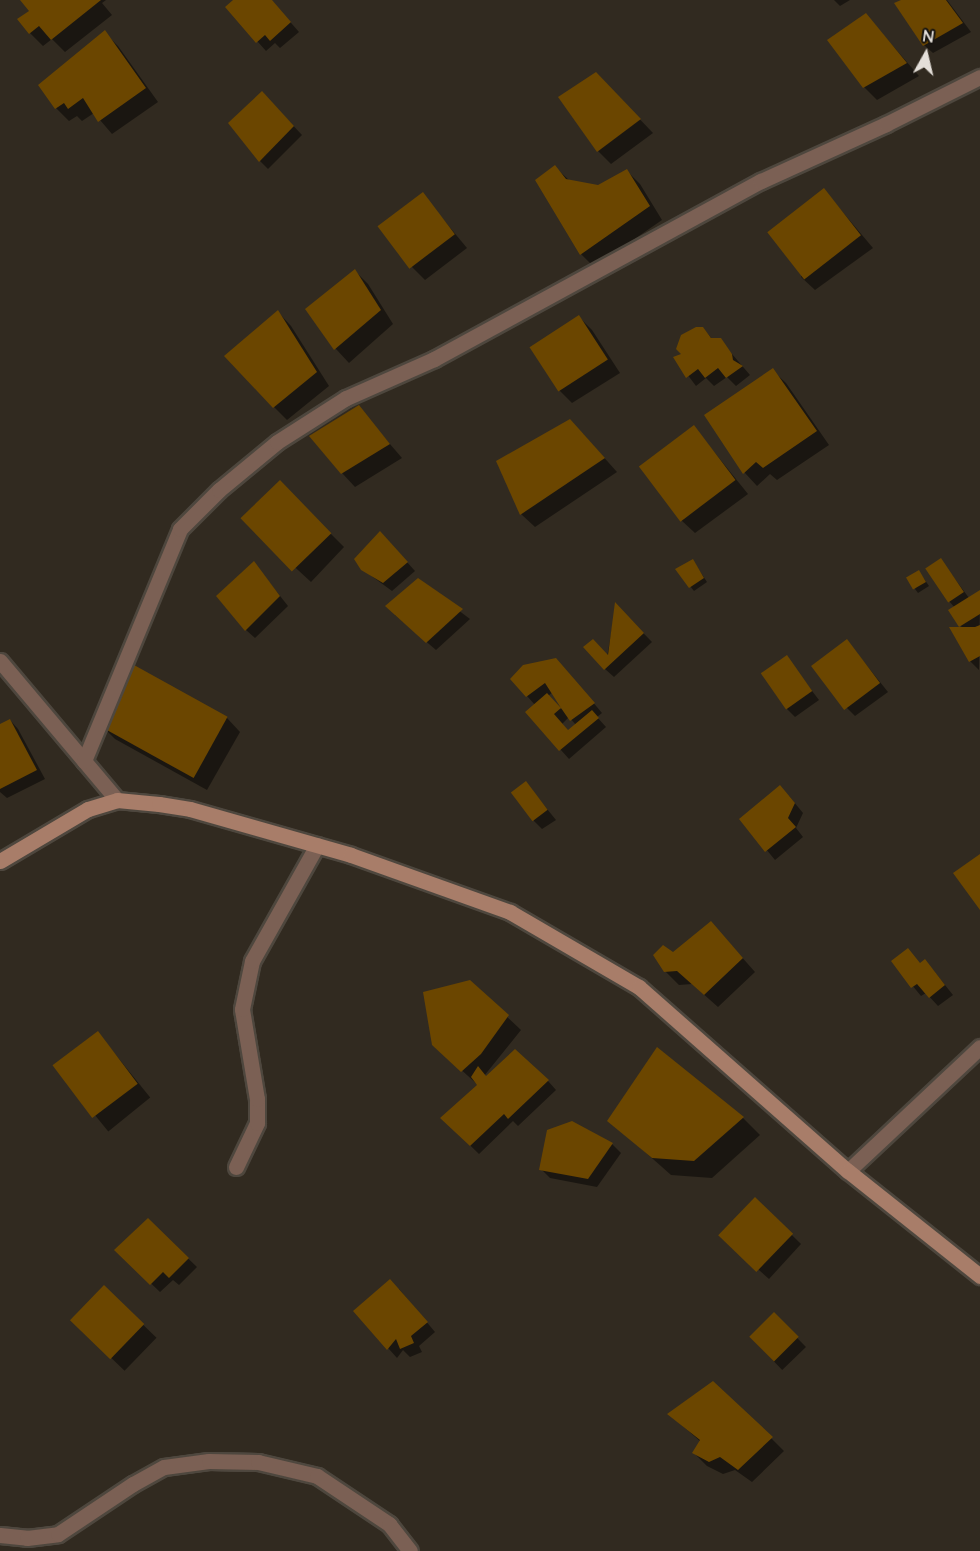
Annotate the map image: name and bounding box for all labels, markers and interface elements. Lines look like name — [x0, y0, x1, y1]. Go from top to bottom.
north arrow — [896, 24, 956, 84]
text: N — [921, 25, 936, 47]

